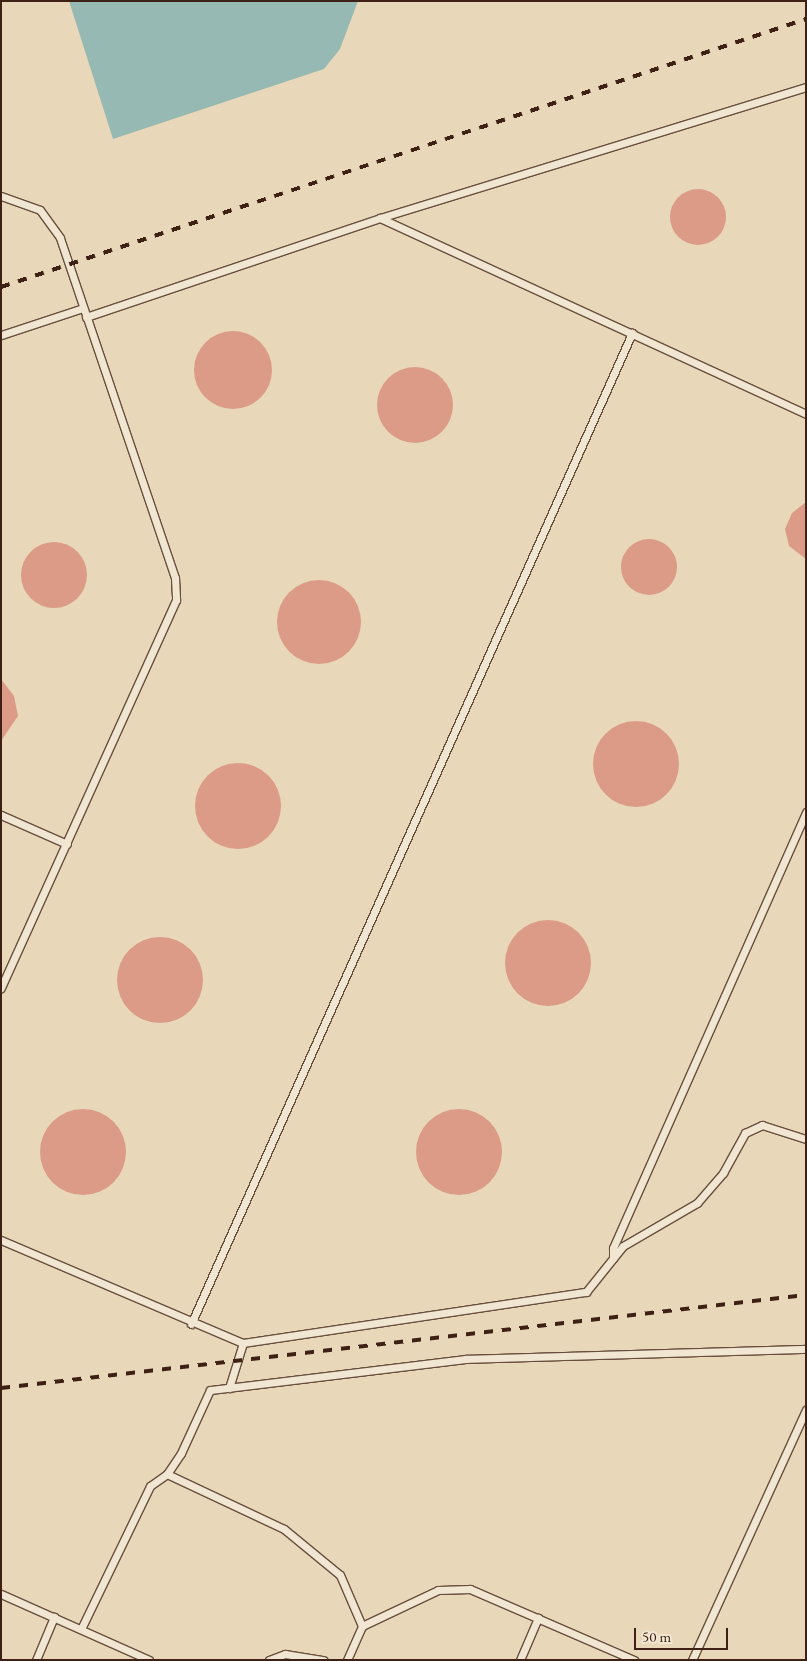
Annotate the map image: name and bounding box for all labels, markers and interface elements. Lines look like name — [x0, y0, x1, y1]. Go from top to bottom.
scale bar — [637, 1618, 731, 1650]
text: 50 m — [642, 1627, 671, 1646]

